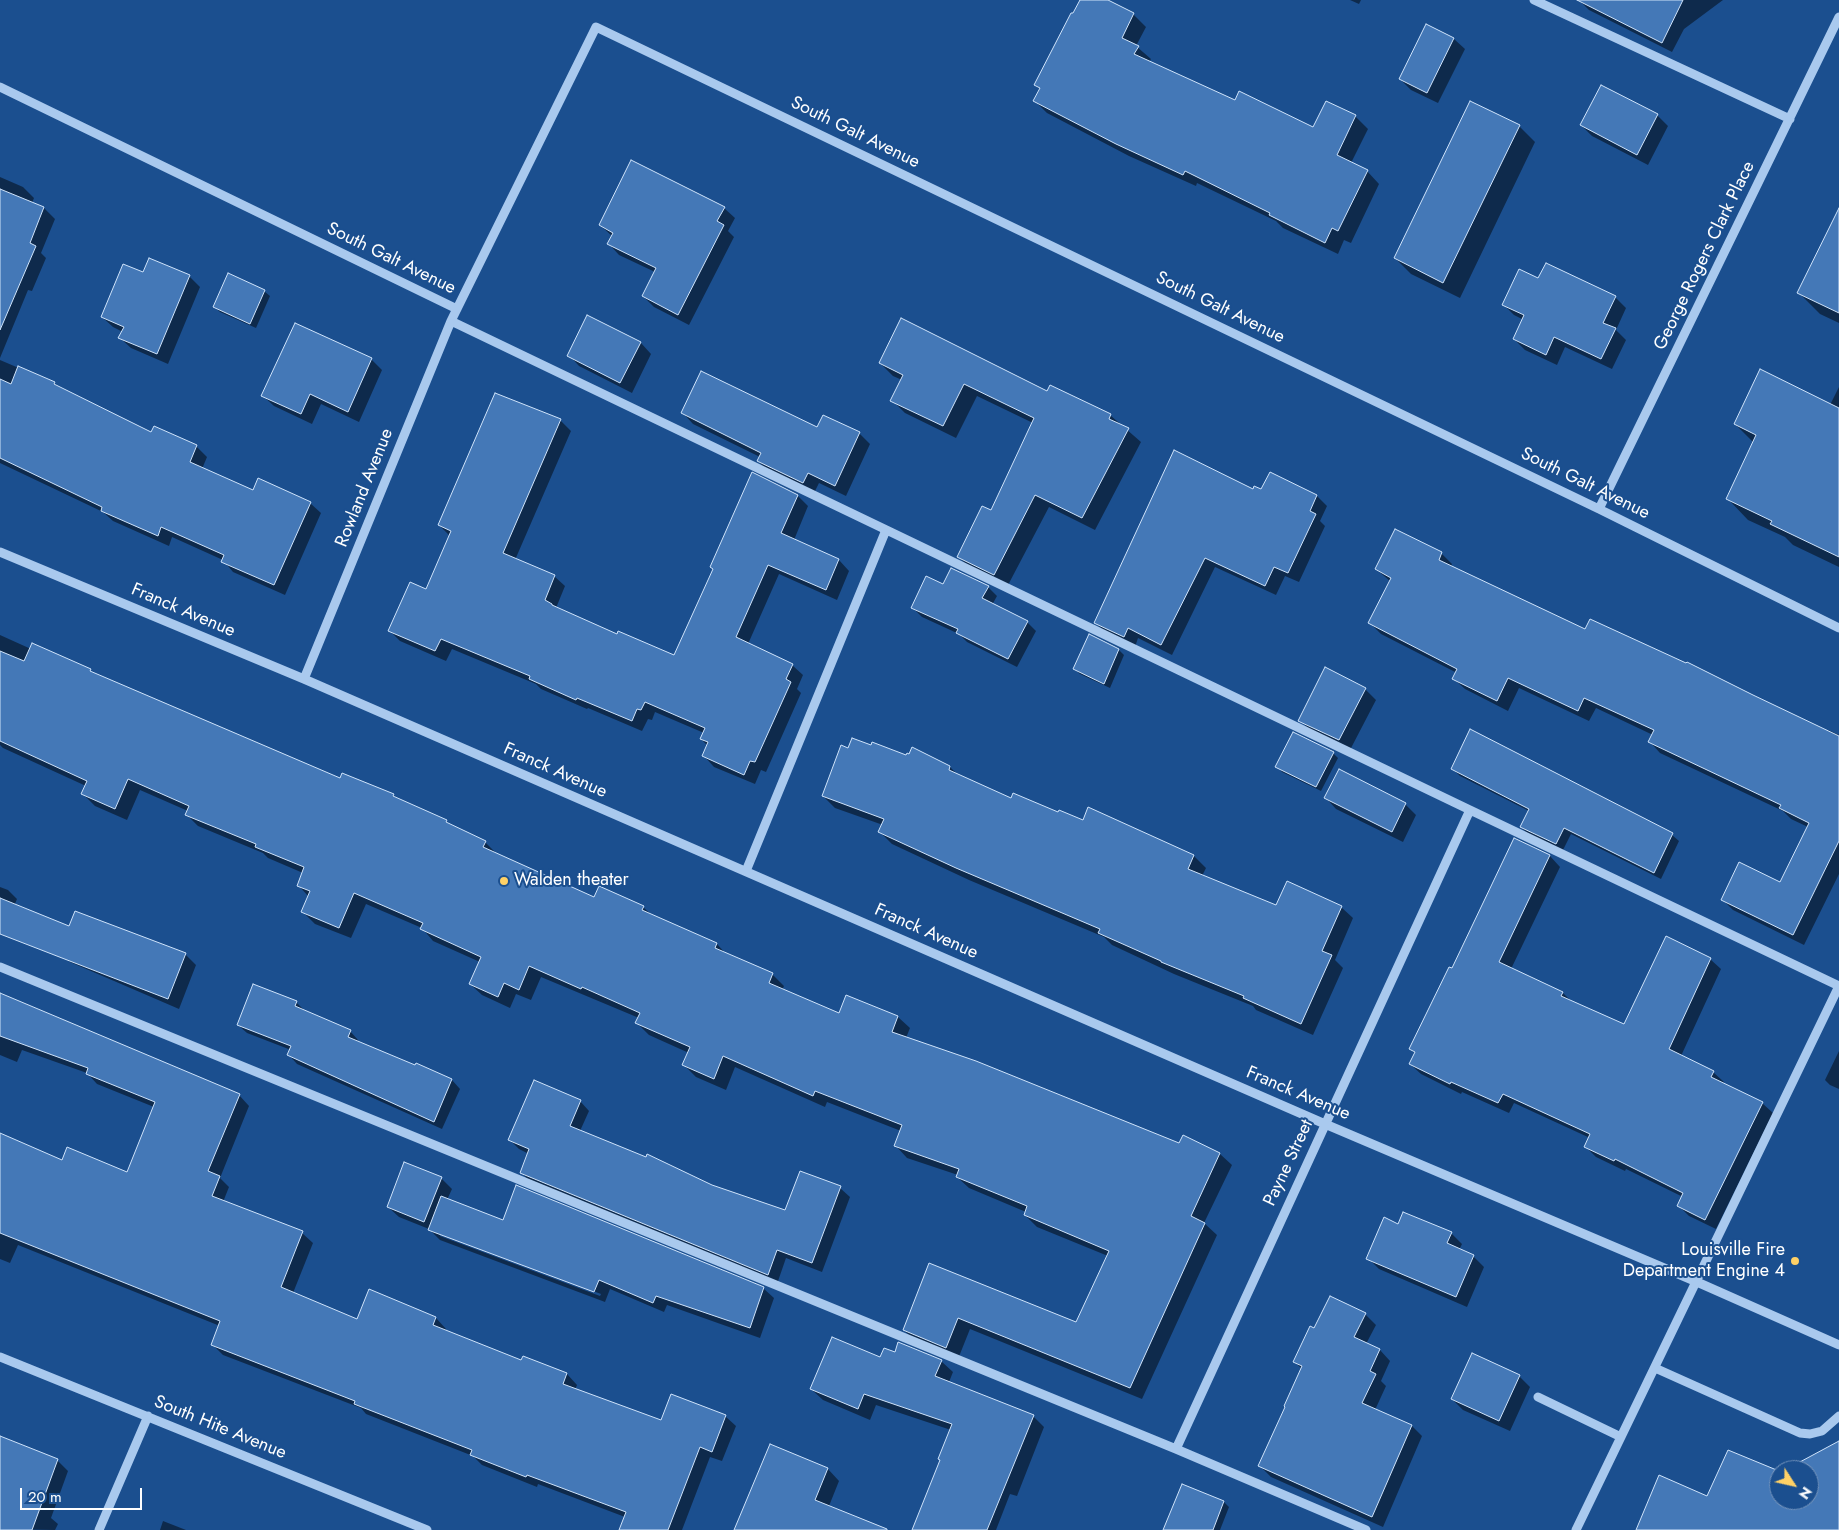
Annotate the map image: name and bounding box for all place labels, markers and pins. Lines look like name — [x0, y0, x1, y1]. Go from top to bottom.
place label: Walden theater — [514, 870, 629, 892]
marker: Walden theater — [498, 875, 510, 887]
place label: Louisville Fire Department Engine 4 — [1623, 1240, 1785, 1282]
marker: Louisville Fire Department Engine 4 — [1789, 1255, 1801, 1267]

